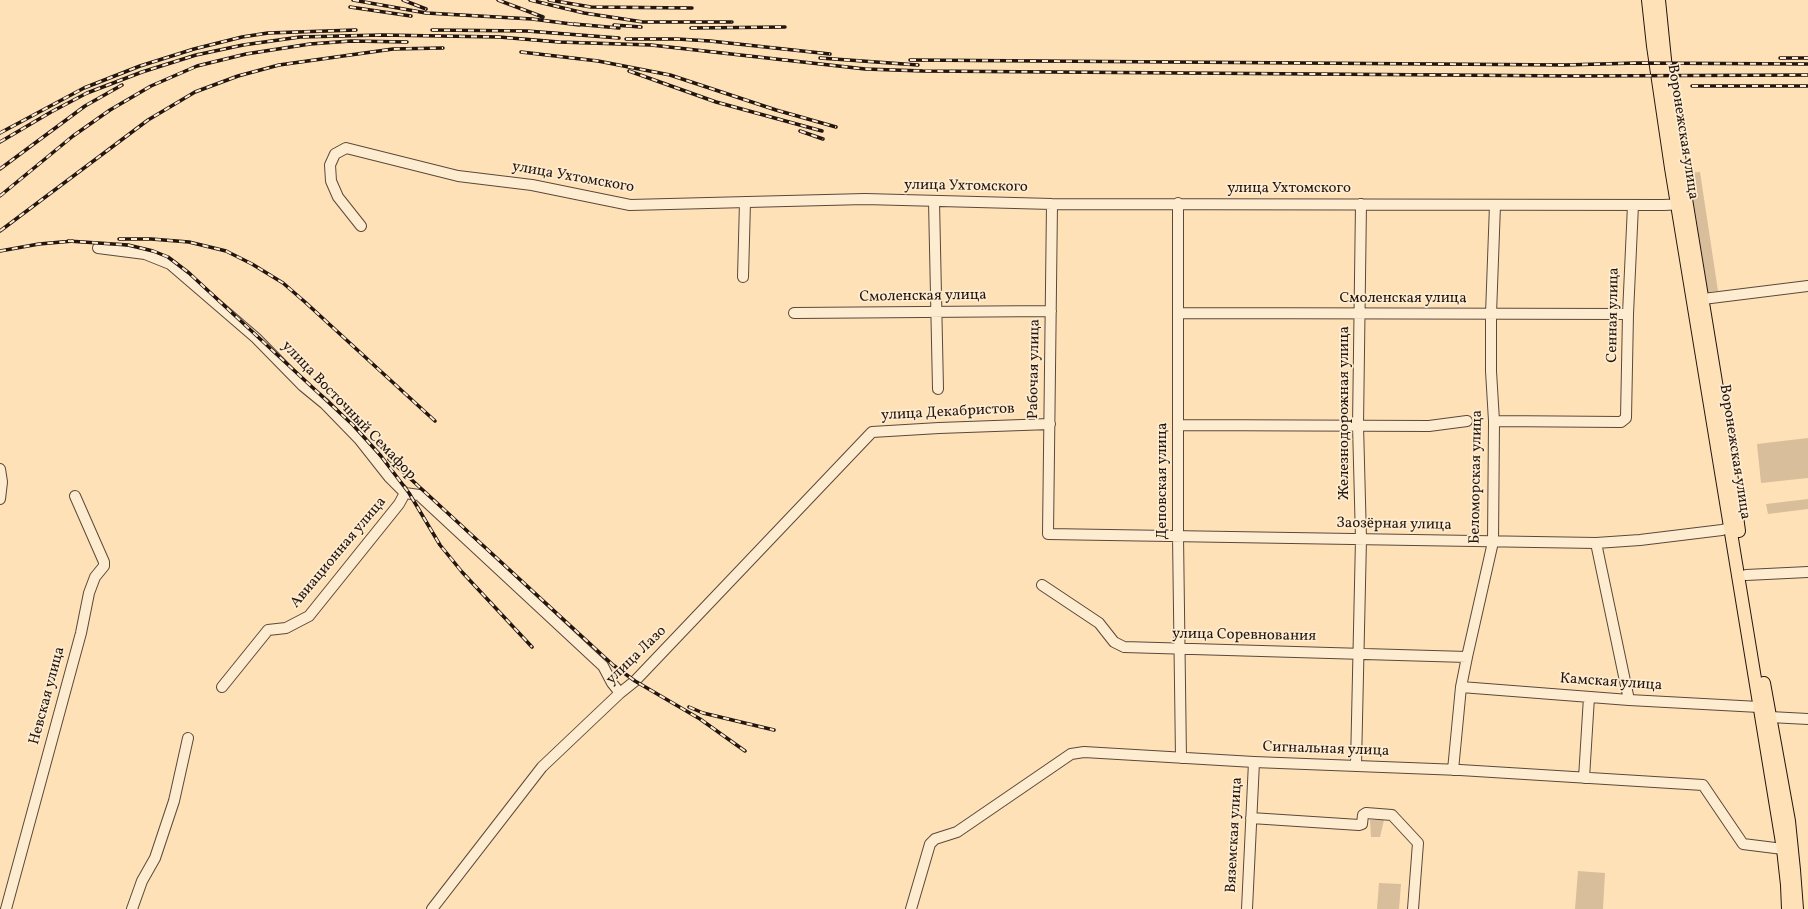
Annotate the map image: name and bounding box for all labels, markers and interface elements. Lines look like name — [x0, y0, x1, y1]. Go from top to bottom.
street label: Воронежская улица — [1662, 63, 1702, 201]
street label: улица Ухтомского — [511, 158, 635, 198]
street label: улица Ухтомского — [904, 177, 1028, 197]
street label: улица Ухтомского — [1227, 180, 1351, 198]
street label: Сенная улица — [1604, 267, 1624, 363]
street label: Смоленская улица — [859, 287, 987, 307]
street label: Смоленская улица — [1339, 290, 1467, 308]
street label: Рабочая улица — [1025, 319, 1045, 419]
street label: Железнодорожная улица — [1336, 326, 1354, 500]
street label: улица Восточный Семафор — [277, 338, 419, 484]
street label: Воронежская улица — [1714, 383, 1754, 521]
street label: улица Декабристов — [881, 401, 1015, 425]
street label: Беломорская улица — [1467, 410, 1487, 544]
street label: Деповская улица — [1154, 422, 1172, 540]
street label: Авиационная улица — [287, 494, 391, 612]
street label: Заозёрная улица — [1336, 515, 1452, 535]
street label: улица Лазо — [603, 623, 671, 689]
street label: улица Соревнования — [1172, 626, 1316, 646]
street label: Невская улица — [26, 645, 70, 747]
street label: Камская улица — [1559, 670, 1663, 696]
street label: Сигнальная улица — [1262, 739, 1390, 761]
street label: Вяземская улица — [1223, 777, 1247, 893]

